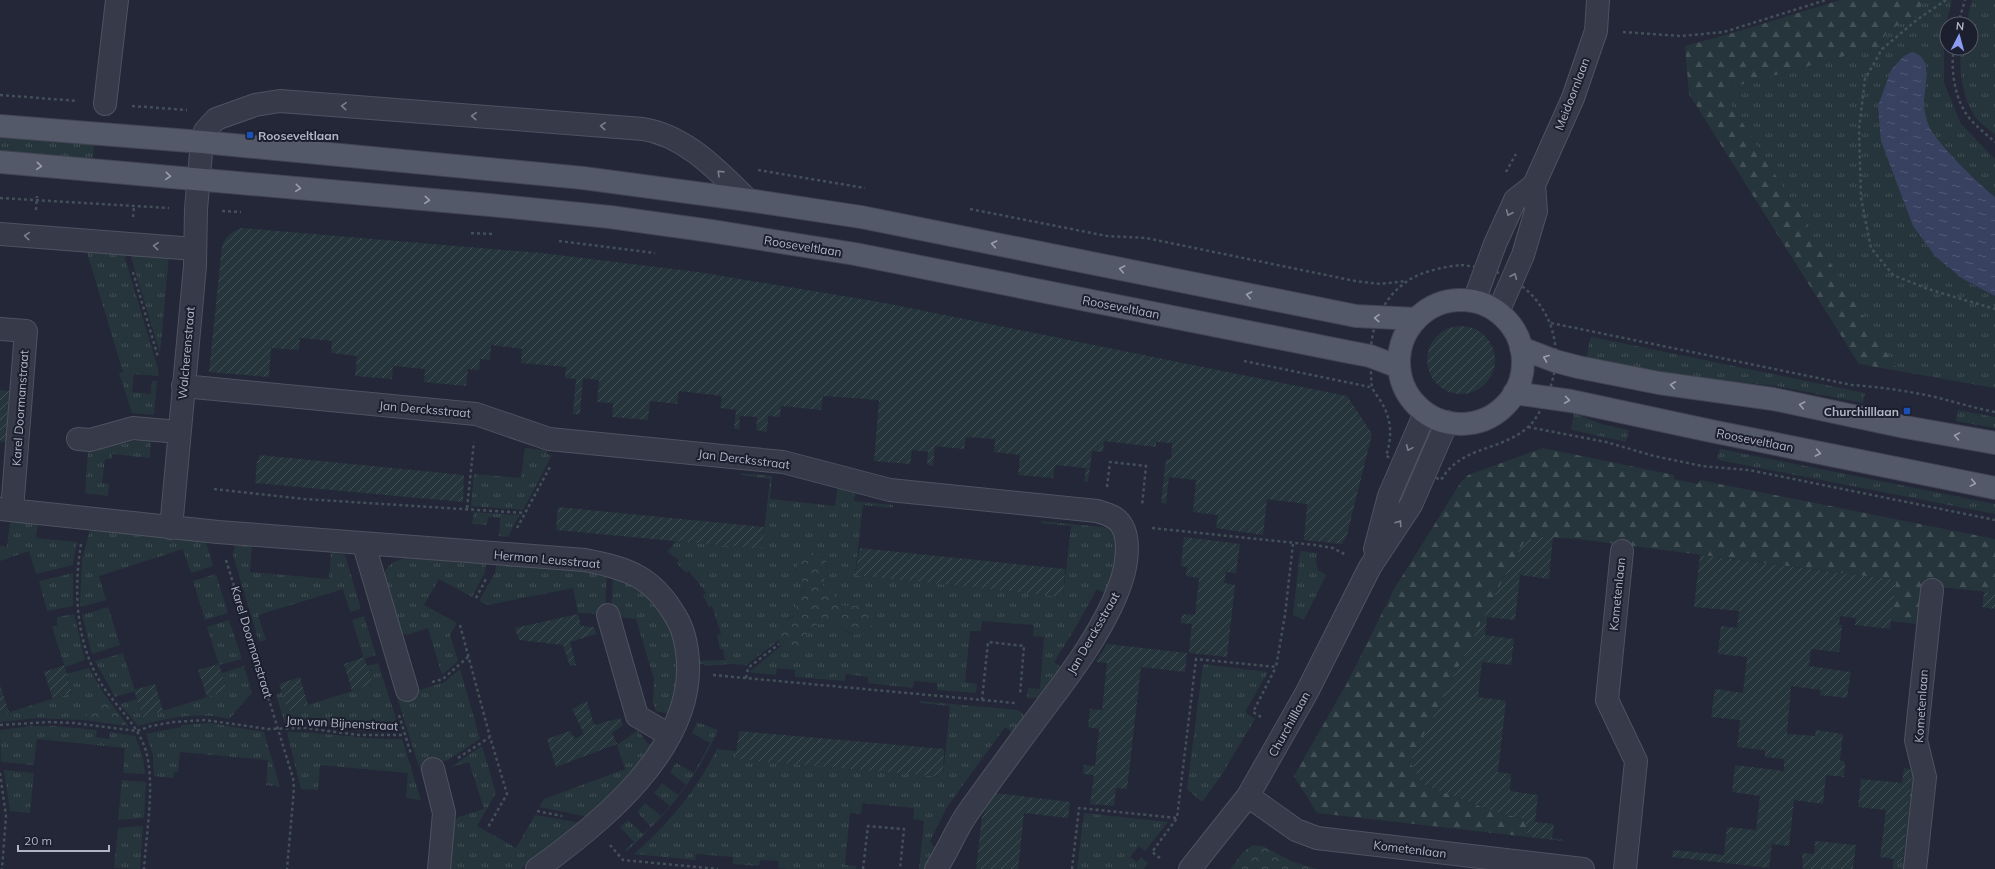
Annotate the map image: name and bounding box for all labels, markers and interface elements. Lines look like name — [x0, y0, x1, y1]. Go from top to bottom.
north arrow — [1939, 16, 1979, 56]
text: N — [1955, 19, 1965, 33]
street label: Meidoornlaan — [1551, 56, 1593, 132]
one-way arrow — [341, 101, 347, 110]
one-way arrow — [471, 111, 477, 120]
one-way arrow — [600, 121, 606, 130]
place label: Rooseveltlaan — [258, 128, 339, 143]
marker: Rooseveltlaan — [245, 130, 255, 140]
one-way arrow — [36, 161, 42, 170]
one-way arrow — [717, 170, 725, 178]
one-way arrow — [165, 172, 171, 181]
one-way arrow — [295, 184, 301, 193]
one-way arrow — [424, 195, 430, 204]
one-way arrow — [1506, 209, 1514, 216]
one-way arrow — [24, 232, 30, 241]
street label: Rooseveltlaan — [763, 232, 843, 260]
one-way arrow — [991, 240, 997, 249]
one-way arrow — [153, 242, 159, 251]
one-way arrow — [1119, 266, 1125, 274]
one-way arrow — [1509, 273, 1517, 280]
one-way arrow — [1246, 291, 1252, 299]
street label: Rooseveltlaan — [1081, 292, 1161, 322]
street label: Walcherenstraat — [174, 306, 198, 400]
one-way arrow — [1374, 313, 1380, 322]
street label: Karel Doormanstraat — [8, 349, 32, 467]
one-way arrow — [1543, 355, 1551, 363]
one-way arrow — [1670, 381, 1676, 390]
one-way arrow — [1564, 395, 1570, 404]
street label: Jan Dercksstraat — [378, 398, 472, 420]
one-way arrow — [1798, 402, 1805, 410]
place label: Churchilllaan — [1824, 404, 1899, 419]
marker: Churchilllaan — [1902, 406, 1912, 416]
street label: Rooseveltlaan — [1715, 425, 1795, 455]
one-way arrow — [1953, 432, 1960, 441]
one-way arrow — [1406, 445, 1414, 452]
street label: Jan Dercksstraat — [697, 446, 791, 472]
one-way arrow — [1814, 448, 1821, 456]
one-way arrow — [1969, 479, 1976, 487]
one-way arrow — [1394, 520, 1402, 527]
street label: Herman Leusstraat — [493, 547, 601, 571]
street label: Kometenlaan — [1606, 557, 1628, 631]
street label: Karel Doormanstraat — [228, 584, 276, 700]
street label: Jan Dercksstraat — [1063, 589, 1123, 677]
street label: Kometenlaan — [1911, 669, 1931, 743]
street label: Churchilllaan — [1265, 689, 1313, 759]
street label: Jan van Bijnenstraat — [285, 713, 399, 733]
scale bar — [18, 827, 109, 853]
text: 20 m — [24, 833, 52, 848]
street label: Kometenlaan — [1373, 837, 1447, 861]

